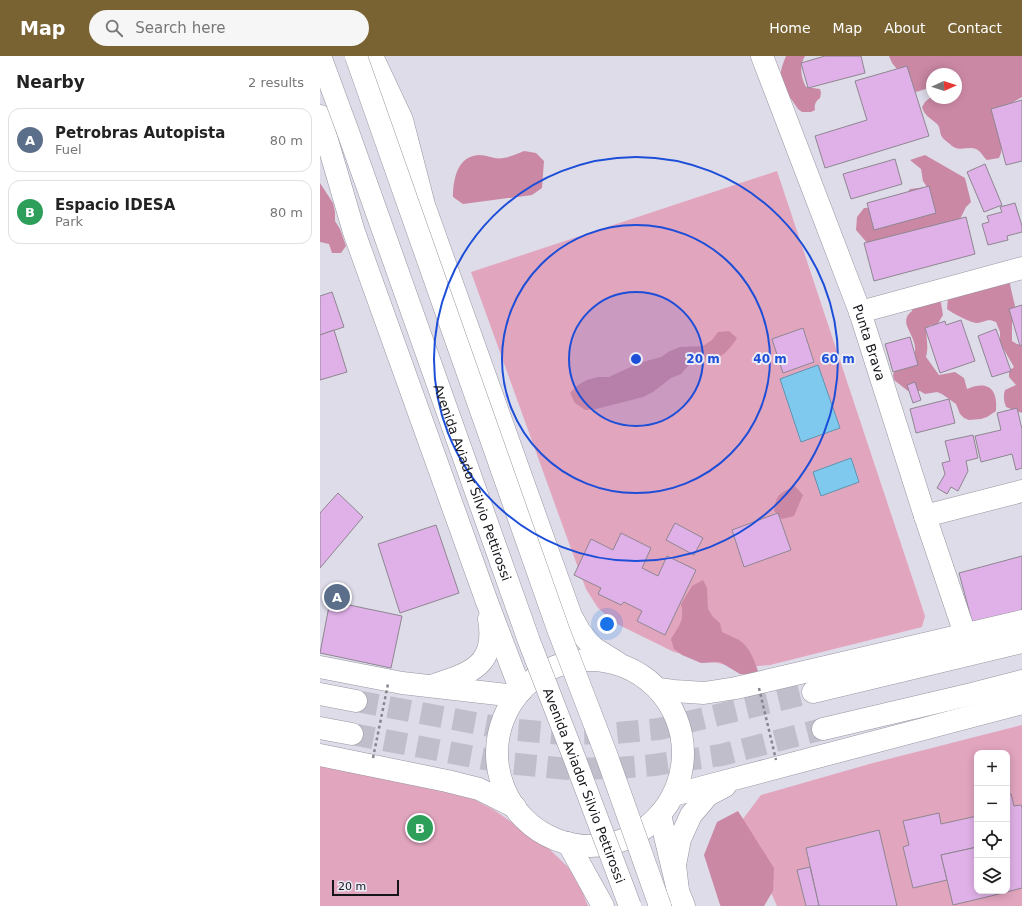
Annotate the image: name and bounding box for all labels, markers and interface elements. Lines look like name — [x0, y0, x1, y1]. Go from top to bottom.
search box — [89, 10, 369, 46]
text: Map — [20, 17, 65, 39]
icon: search — [103, 17, 125, 39]
text: Search here — [135, 19, 225, 37]
text: Home — [769, 20, 811, 36]
text: Map — [833, 20, 862, 36]
text: About — [884, 20, 926, 36]
text: Contact — [948, 20, 1002, 36]
north arrow — [926, 68, 962, 104]
text: Nearby — [16, 72, 85, 92]
text: 2 results — [248, 75, 304, 90]
text: Petrobras Autopista — [55, 124, 225, 142]
text: A — [25, 133, 35, 148]
text: 80 m — [270, 133, 303, 148]
text: Fuel — [55, 142, 82, 157]
text: Espacio IDESA — [55, 196, 175, 214]
text: B — [25, 205, 35, 220]
text: 80 m — [270, 205, 303, 220]
text: Park — [55, 214, 83, 229]
street label: Punta Brava — [850, 302, 888, 383]
centre of rings — [629, 352, 643, 366]
text: 20 m — [686, 352, 720, 366]
text: 40 m — [753, 352, 787, 366]
text: 60 m — [821, 352, 855, 366]
street label: Avenida Aviador Silvio Pettirossi — [430, 382, 514, 583]
pin: A — [324, 582, 350, 612]
your location — [597, 614, 617, 634]
street label: Avenida Aviador Silvio Pettirossi — [540, 686, 628, 885]
map controls — [974, 750, 1010, 894]
button: + — [974, 750, 1010, 786]
button: − — [974, 786, 1010, 822]
pin: B — [407, 813, 433, 843]
button: locate — [974, 822, 1010, 858]
button: layers — [974, 858, 1010, 894]
scale bar — [332, 878, 399, 897]
text: 20 m — [338, 880, 366, 893]

